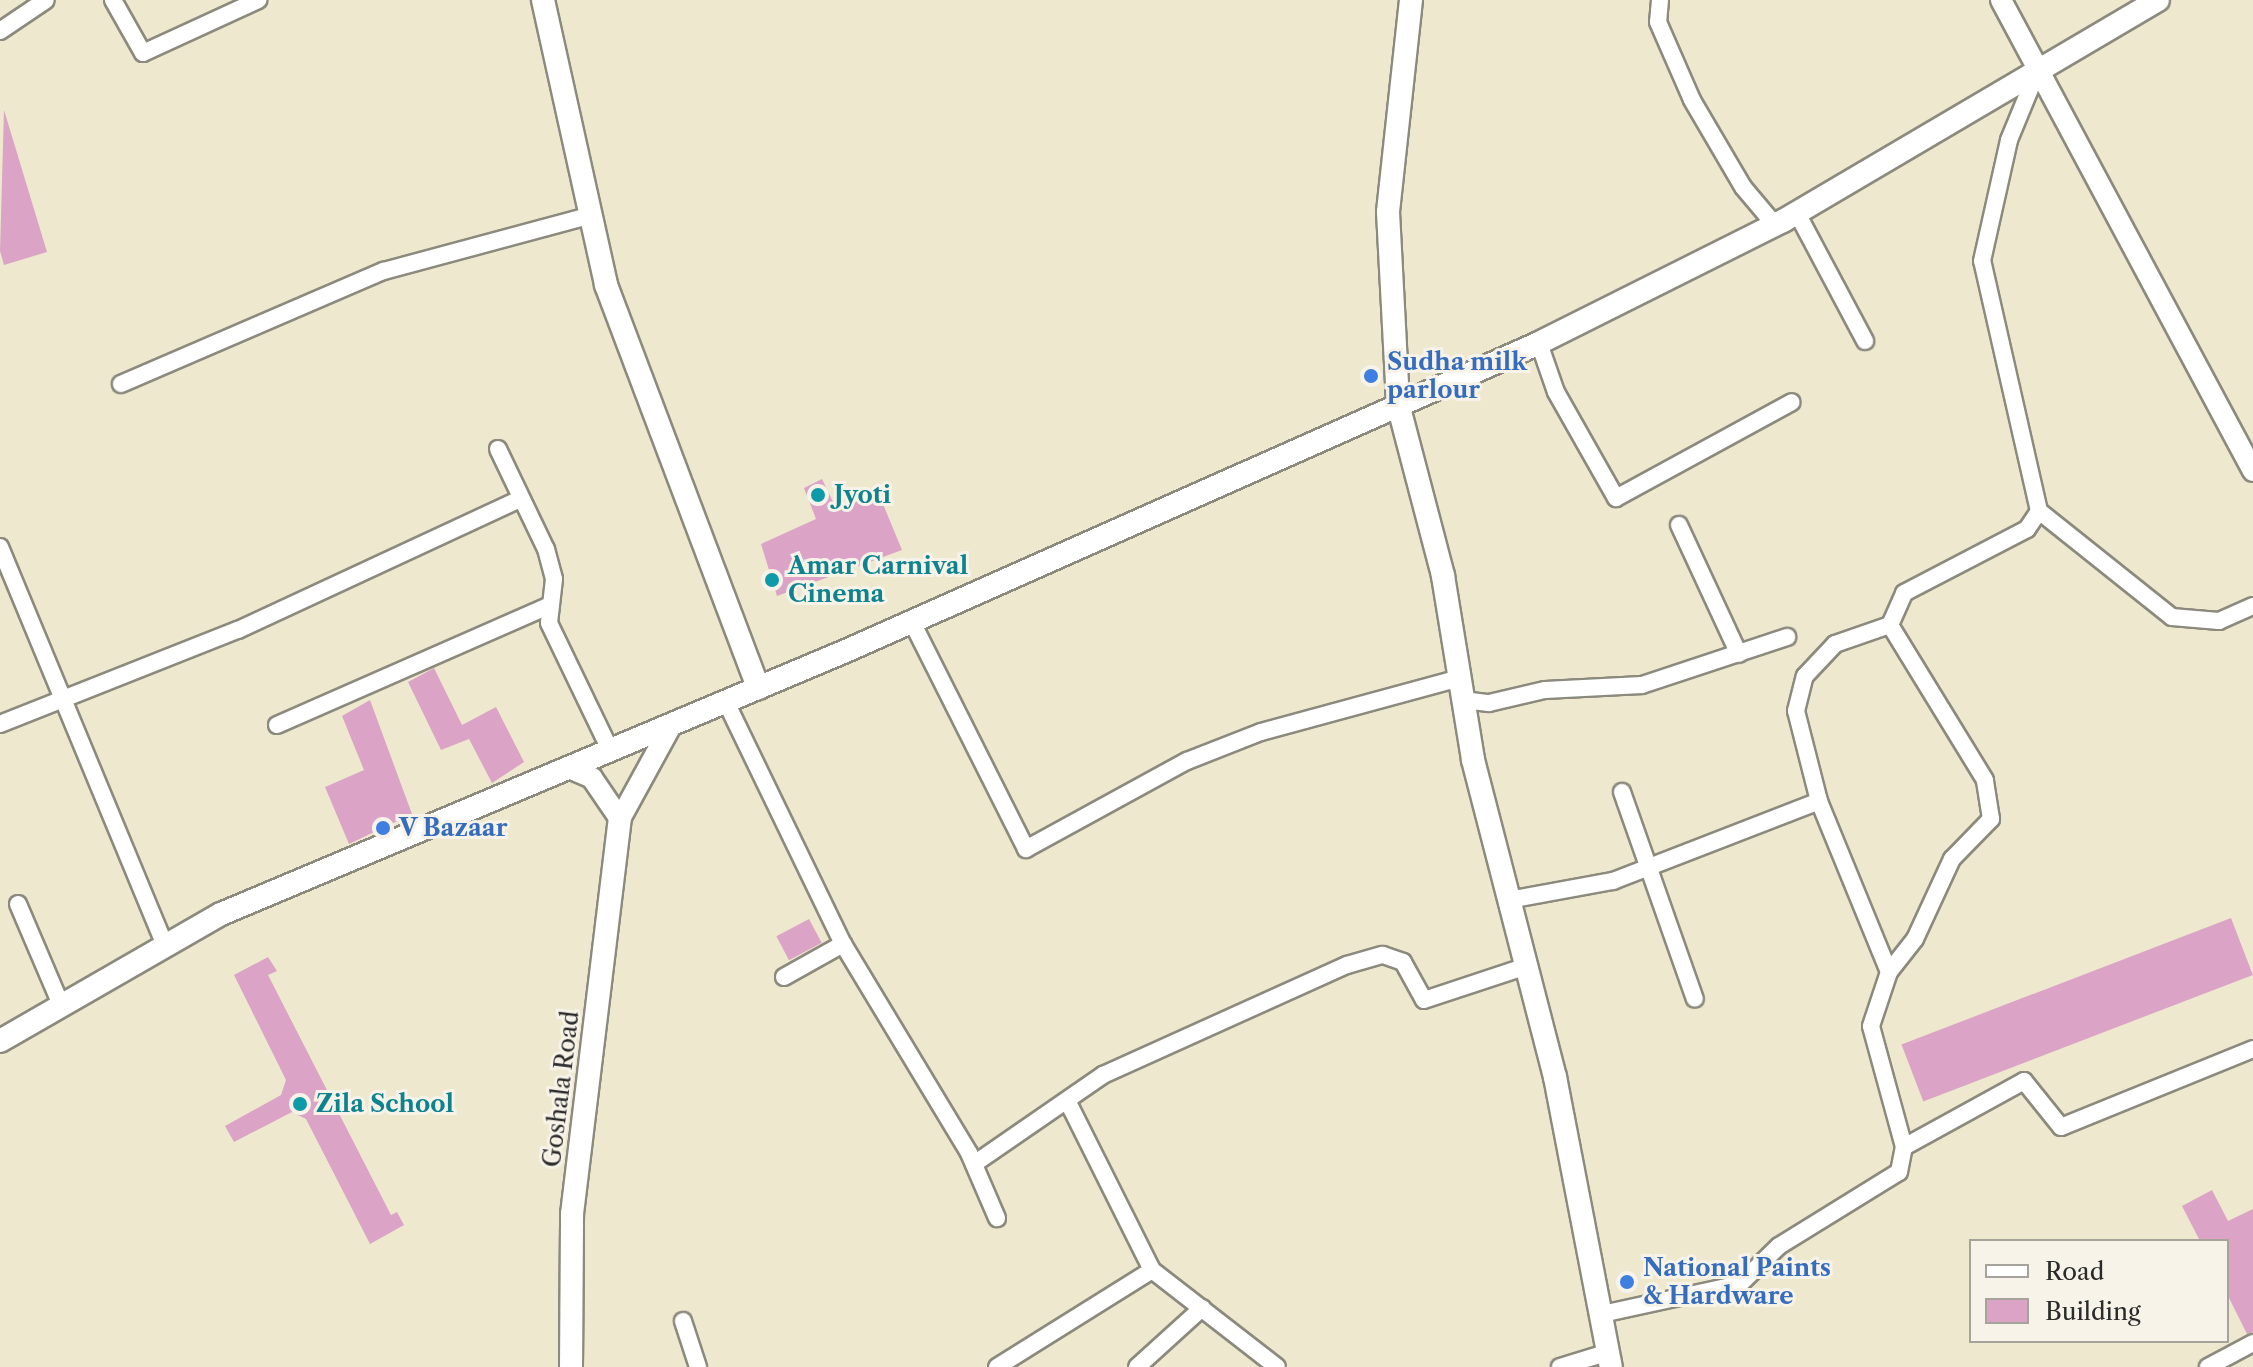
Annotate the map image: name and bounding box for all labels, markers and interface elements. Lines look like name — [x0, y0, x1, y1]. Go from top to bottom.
place label: Sudha milk parlour — [1387, 348, 1527, 404]
marker: Sudha milk parlour — [1362, 367, 1380, 385]
place label: Jyoti — [834, 481, 891, 509]
marker: Jyoti — [809, 486, 827, 504]
place label: Amar Carnival Cinema — [788, 552, 968, 608]
marker: Amar Carnival Cinema — [763, 571, 781, 589]
place label: V Bazaar — [399, 814, 508, 842]
marker: V Bazaar — [374, 819, 392, 837]
street label: Goshala Road — [537, 1009, 585, 1169]
place label: Zila School — [316, 1090, 454, 1118]
marker: Zila School — [291, 1095, 309, 1113]
legend — [1969, 1239, 2229, 1343]
place label: National Paints & Hardware — [1643, 1254, 1831, 1310]
text: Road — [2045, 1257, 2104, 1286]
marker: National Paints & Hardware — [1618, 1273, 1636, 1291]
text: Building — [2045, 1297, 2141, 1326]

